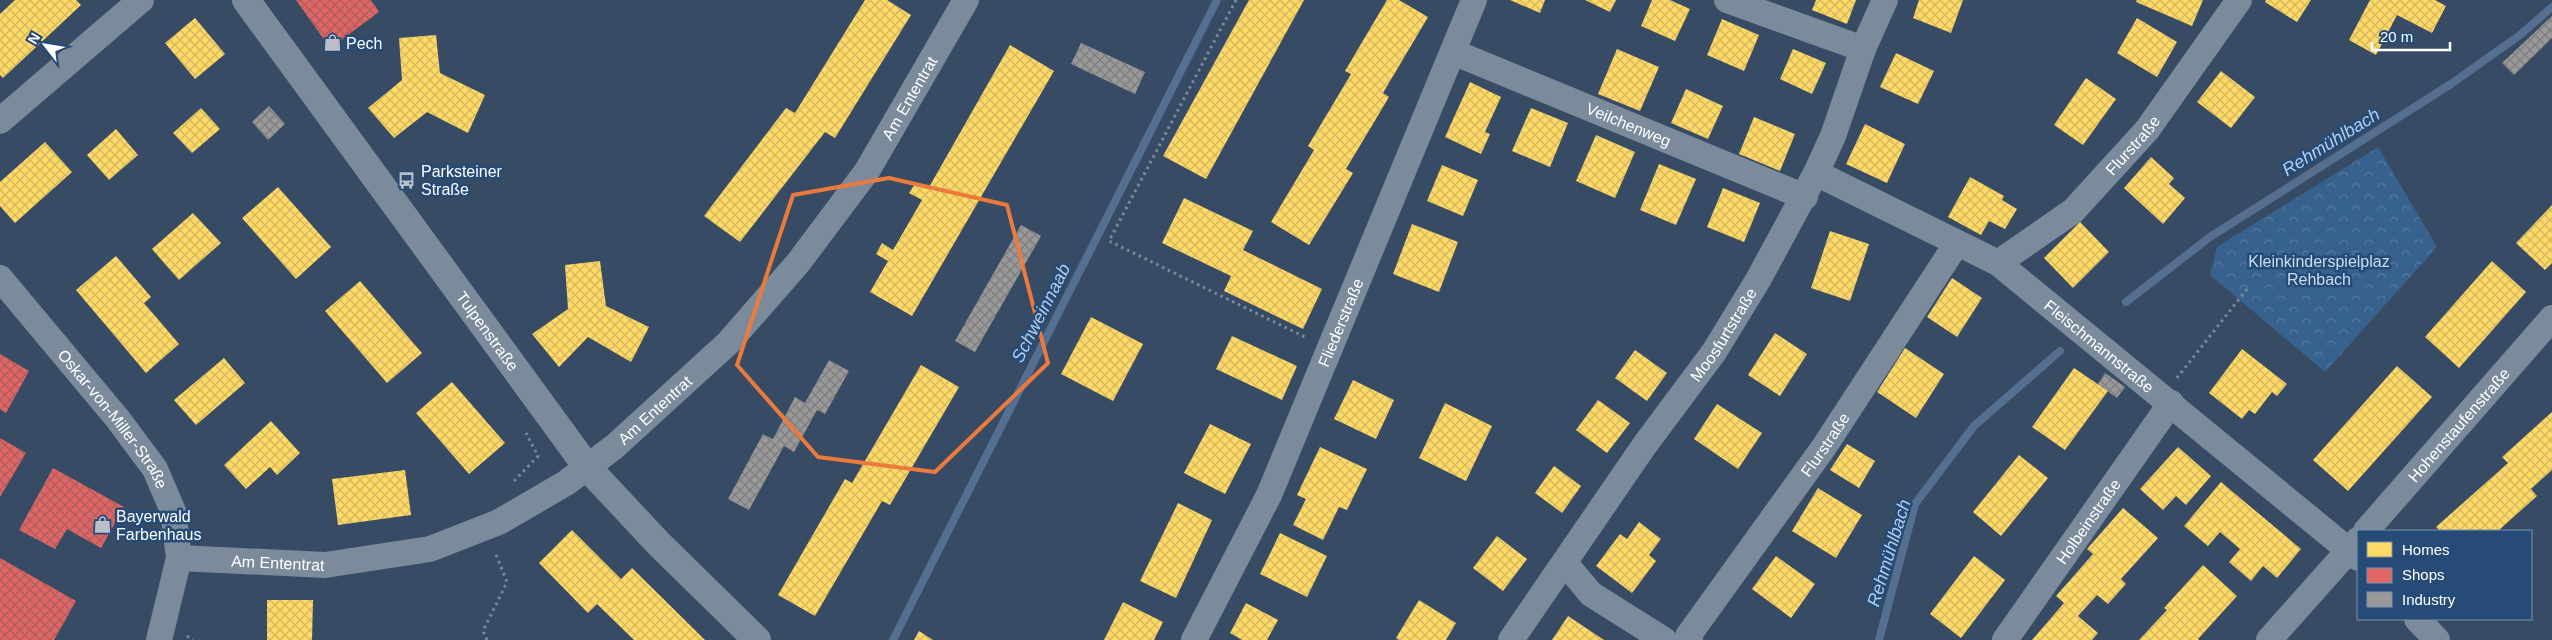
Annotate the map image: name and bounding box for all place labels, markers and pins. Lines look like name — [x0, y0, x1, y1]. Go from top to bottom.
shop icon: Pech — [322, 33, 342, 53]
place label: Pech — [346, 35, 382, 52]
place label: Parksteiner Straße — [421, 163, 503, 198]
bus stop icon: Parksteiner Straße — [397, 170, 417, 190]
place label: Bayerwald Farbenhaus — [116, 508, 201, 543]
shop icon: Bayerwald Farbenhaus — [92, 515, 112, 535]

